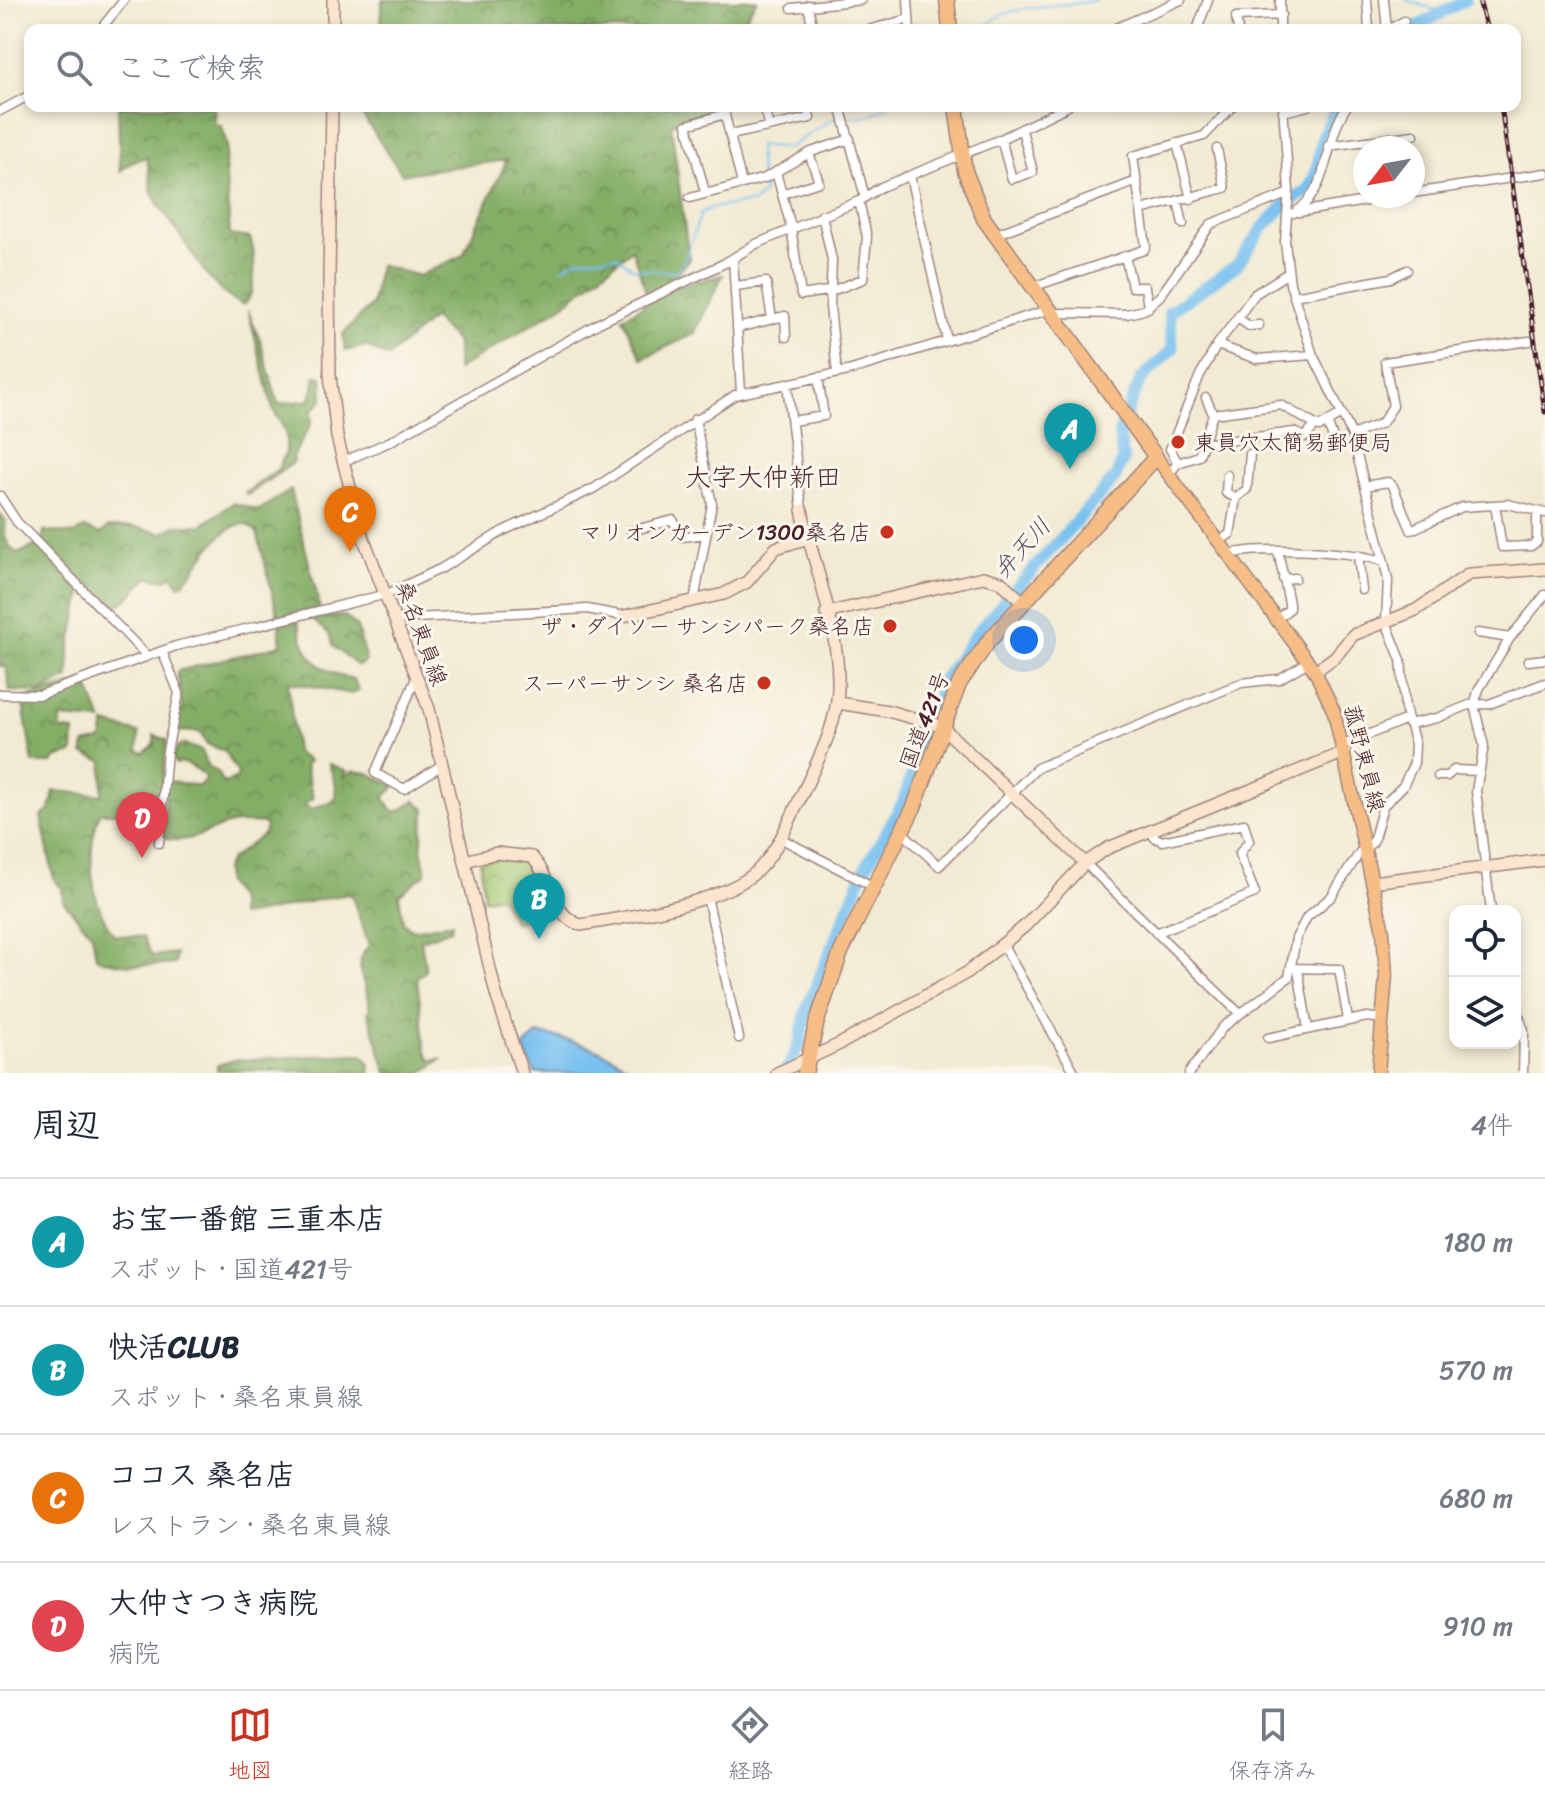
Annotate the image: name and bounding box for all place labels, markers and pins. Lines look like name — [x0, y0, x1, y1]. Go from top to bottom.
pin: A — [1044, 403, 1096, 469]
place label: 東員穴太簡易郵便局 — [1194, 423, 1392, 462]
marker: 東員穴太簡易郵便局 — [1169, 433, 1187, 451]
pin: C — [324, 486, 376, 552]
place label: マリオンガーデン1300桑名店 — [580, 513, 871, 552]
marker: マリオンガーデン1300桑名店 — [878, 523, 896, 541]
place label: ザ・ダイソー サンシパーク桑名店 — [540, 607, 874, 646]
marker: ザ・ダイソー サンシパーク桑名店 — [881, 617, 899, 635]
place label: スーパーサンシ 桑名店 — [522, 664, 748, 703]
marker: スーパーサンシ 桑名店 — [755, 674, 773, 692]
pin: D — [116, 792, 168, 858]
pin: B — [513, 873, 565, 939]

